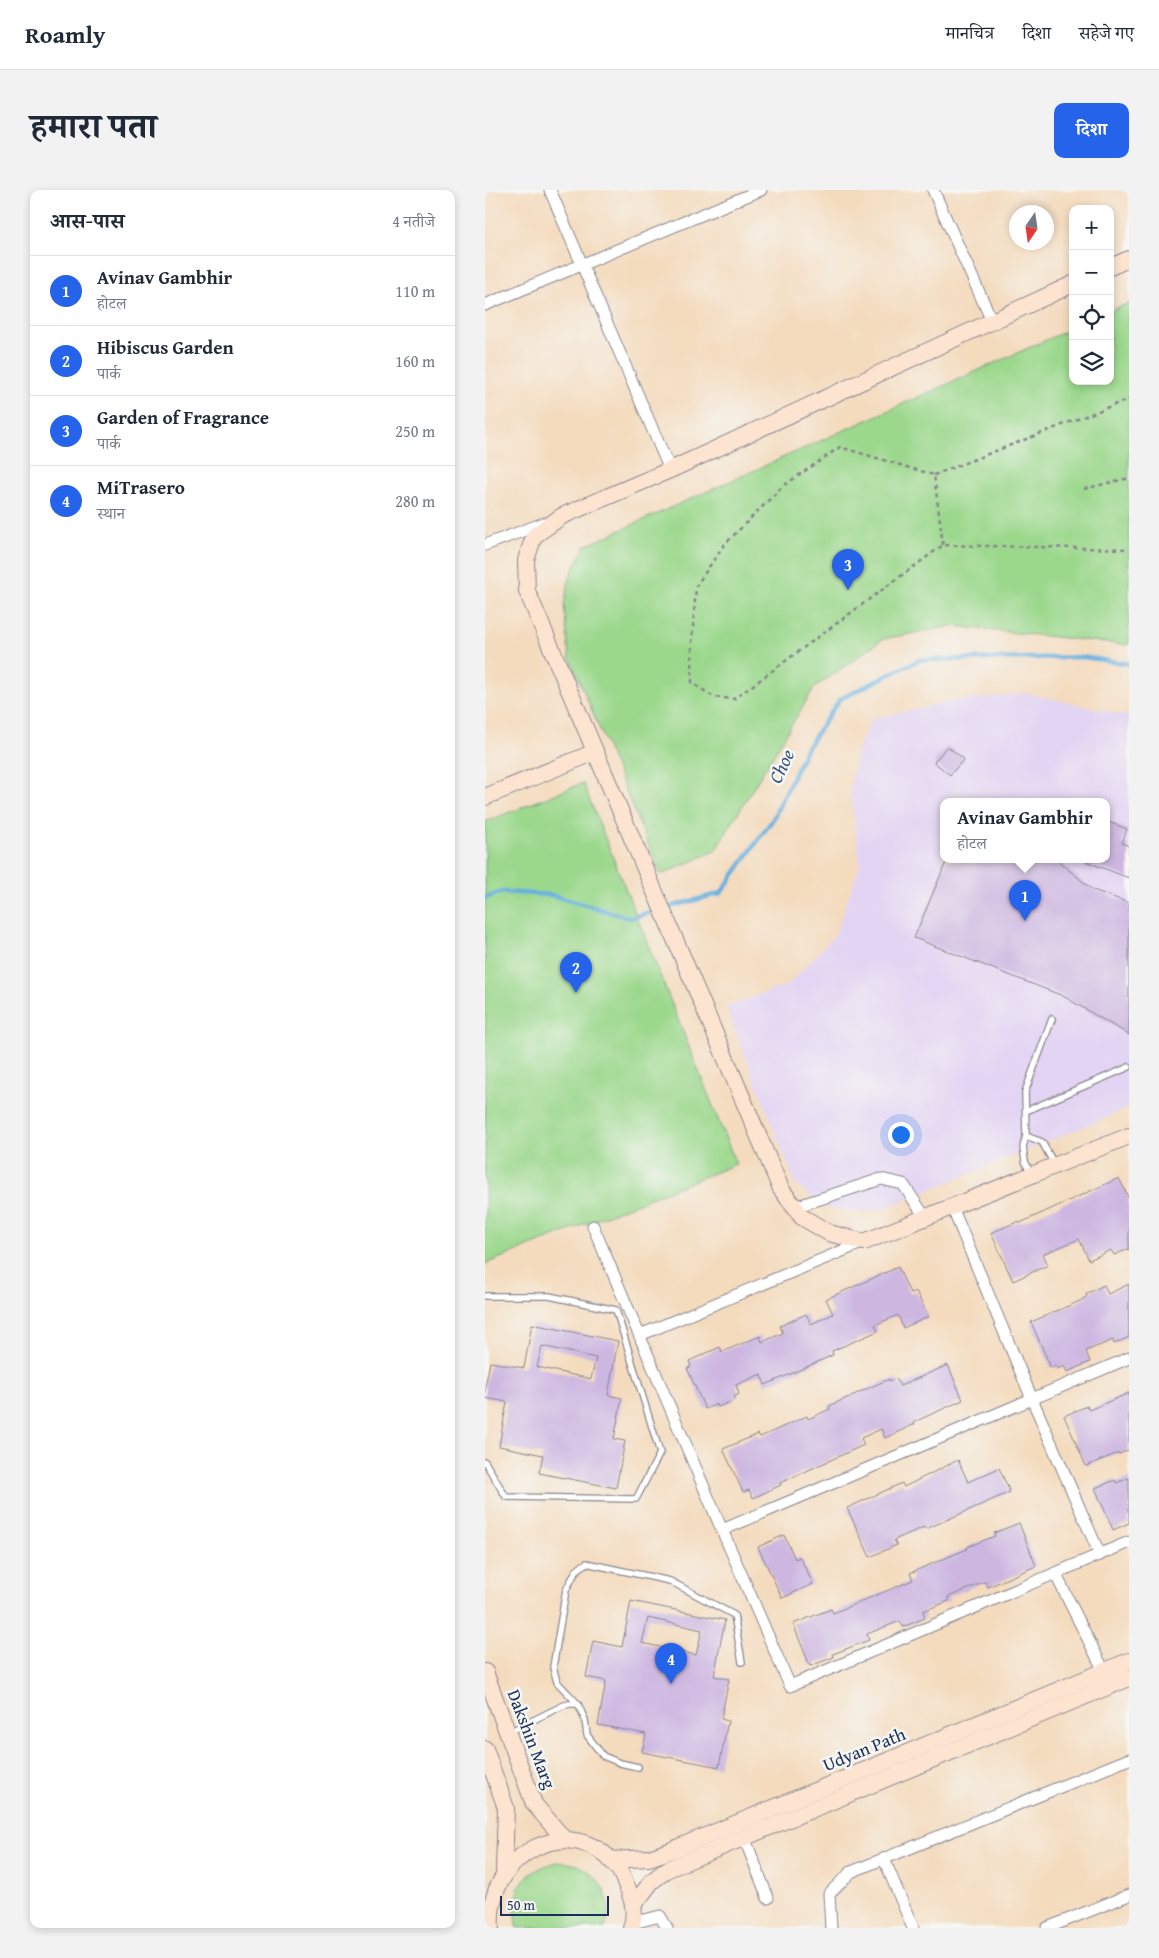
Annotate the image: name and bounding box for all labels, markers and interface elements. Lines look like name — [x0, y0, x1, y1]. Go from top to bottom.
text: Roamly — [25, 17, 105, 52]
text: मानचित्र — [945, 19, 994, 46]
text: दिशा — [1022, 19, 1051, 46]
text: सहेजे गए — [1079, 19, 1134, 46]
text: हमारा पता — [30, 100, 157, 151]
button: दिशा — [1054, 103, 1129, 158]
text: आस-पास — [50, 205, 124, 236]
north arrow — [1009, 205, 1054, 250]
map controls — [1069, 205, 1114, 385]
button: + — [1069, 205, 1114, 250]
text: 4 नतीजे — [392, 209, 435, 233]
button: − — [1069, 250, 1114, 295]
text: Avinav Gambhir — [97, 263, 232, 291]
text: 1 — [62, 279, 70, 303]
text: 110 m — [395, 279, 435, 303]
text: होटल — [97, 291, 126, 315]
button: locate — [1069, 295, 1114, 340]
text: Hibiscus Garden — [97, 333, 234, 361]
button: layers — [1069, 340, 1114, 385]
text: 2 — [62, 349, 70, 373]
text: 160 m — [395, 349, 435, 373]
text: पार्क — [97, 361, 121, 385]
text: Garden of Fragrance — [97, 403, 269, 431]
text: 3 — [62, 419, 70, 443]
text: 250 m — [395, 419, 435, 443]
text: पार्क — [97, 431, 121, 455]
text: MiTrasero — [97, 473, 185, 501]
text: 4 — [62, 489, 70, 513]
text: 280 m — [395, 489, 435, 513]
text: स्थान — [97, 501, 125, 525]
pin: 3 — [832, 549, 864, 590]
water label: Choe — [761, 744, 801, 788]
popup — [940, 798, 1110, 863]
text: Avinav Gambhir — [957, 803, 1093, 831]
text: होटल — [957, 831, 987, 855]
pin: 1 — [1009, 880, 1041, 921]
pin: 2 — [560, 952, 592, 993]
your location — [888, 1122, 914, 1148]
pin: 4 — [655, 1643, 687, 1684]
street label: Dakshin Marg — [501, 1685, 563, 1793]
street label: Udyan Path — [818, 1720, 910, 1778]
scale bar — [500, 1893, 609, 1916]
text: 50 m — [507, 1895, 535, 1915]

